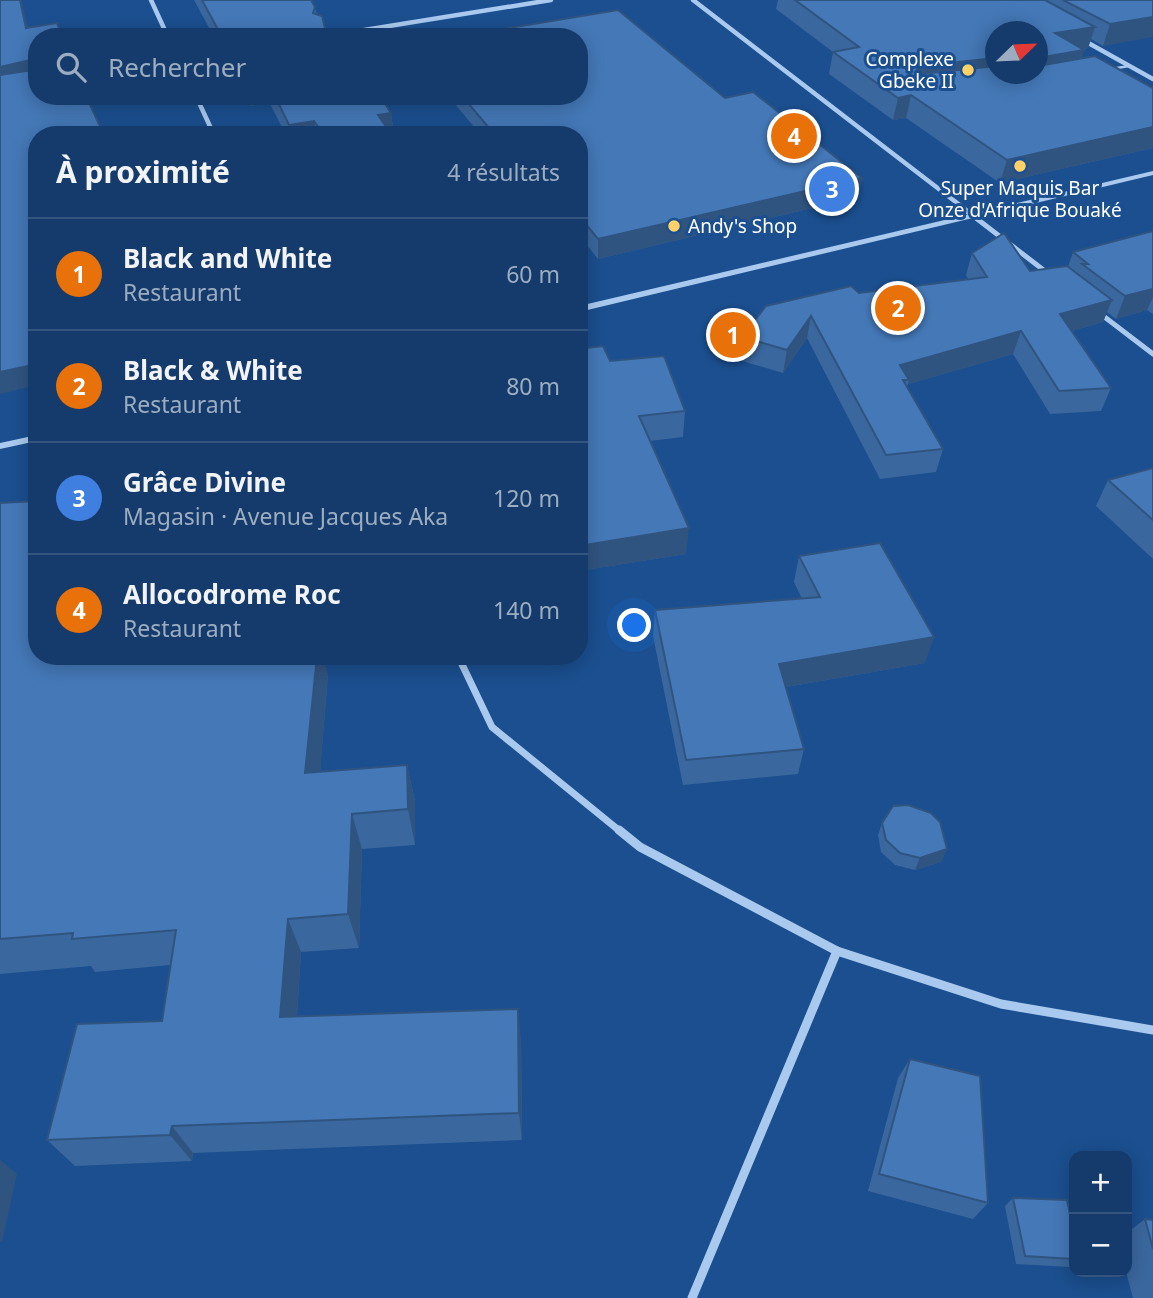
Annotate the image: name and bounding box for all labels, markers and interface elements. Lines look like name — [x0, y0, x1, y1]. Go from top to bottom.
north arrow — [985, 21, 1048, 84]
search box — [28, 28, 588, 105]
place label: Complexe Gbeke II — [865, 46, 954, 94]
icon: search — [52, 48, 90, 86]
text: Rechercher — [108, 49, 246, 85]
marker: Complexe Gbeke II — [960, 62, 976, 78]
pin: 4 — [771, 110, 817, 162]
text: À proximité — [56, 151, 230, 192]
text: 4 résultats — [447, 156, 560, 188]
marker: Super Maquis Bar Onze d'Afrique Bouaké — [1012, 158, 1028, 174]
pin: 3 — [809, 163, 855, 215]
place label: Super Maquis Bar Onze d'Afrique Bouaké — [918, 175, 1122, 223]
place label: Andy's Shop — [688, 213, 797, 239]
marker: Andy's Shop — [666, 218, 682, 234]
text: Black and White — [123, 240, 332, 276]
text: 1 — [72, 258, 86, 290]
text: 60 m — [506, 258, 560, 290]
text: Restaurant — [123, 276, 241, 308]
pin: 2 — [875, 282, 921, 334]
pin: 1 — [710, 309, 756, 361]
text: Black & White — [123, 352, 303, 388]
text: 2 — [72, 370, 86, 402]
text: 80 m — [506, 370, 560, 402]
text: Restaurant — [123, 388, 241, 420]
text: Grâce Divine — [123, 464, 286, 500]
text: 3 — [72, 482, 86, 514]
text: 120 m — [493, 482, 560, 514]
text: Magasin · Avenue Jacques Aka — [123, 500, 448, 532]
text: Allocodrome Roc — [123, 576, 341, 612]
text: 4 — [72, 594, 86, 626]
text: 140 m — [493, 594, 560, 626]
your location — [617, 608, 651, 642]
text: Restaurant — [123, 612, 241, 644]
map controls — [1069, 1151, 1132, 1277]
button: + — [1069, 1151, 1132, 1214]
button: − — [1069, 1214, 1132, 1277]

